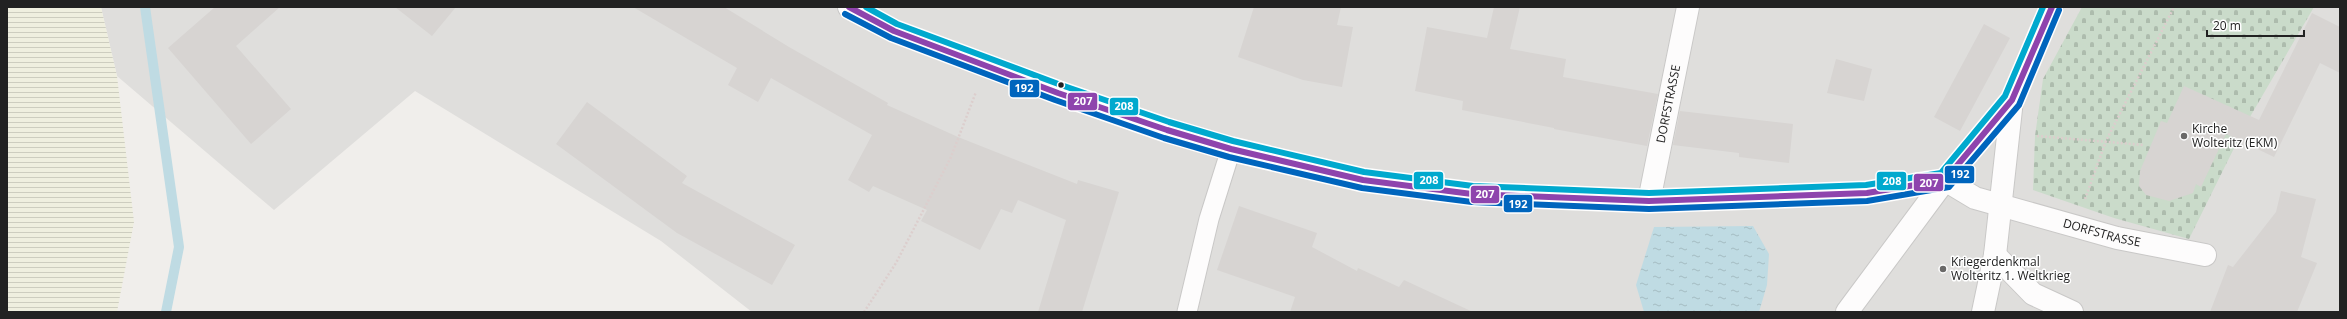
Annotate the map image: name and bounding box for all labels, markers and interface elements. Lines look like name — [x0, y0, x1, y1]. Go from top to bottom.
scale bar — [2207, 12, 2304, 38]
text: 20 m — [2213, 17, 2241, 34]
street label: DORFSTRASSE — [1652, 63, 1684, 145]
line badge: 192 — [1009, 79, 1040, 98]
text: 192 — [1015, 80, 1033, 95]
unlabelled marker — [1056, 80, 1066, 90]
line badge: 207 — [1067, 92, 1098, 111]
text: 207 — [1074, 93, 1092, 108]
line badge: 208 — [1109, 97, 1139, 116]
text: 208 — [1115, 98, 1133, 113]
place label: Kirche Wolteritz (EKM) — [2192, 120, 2278, 151]
marker: Kirche Wolteritz (EKM) — [2179, 131, 2189, 141]
line badge: 192 — [1944, 165, 1975, 184]
text: 192 — [1951, 166, 1969, 181]
line badge: 208 — [1413, 171, 1444, 190]
line badge: 208 — [1876, 171, 1907, 191]
text: 208 — [1420, 172, 1438, 187]
text: 208 — [1883, 173, 1901, 188]
line badge: 207 — [1913, 173, 1944, 192]
text: 207 — [1920, 175, 1938, 190]
line badge: 207 — [1470, 185, 1500, 204]
text: 207 — [1476, 186, 1494, 201]
line badge: 192 — [1503, 194, 1533, 213]
text: 192 — [1509, 196, 1527, 211]
street label: DORFSTRASSE — [2061, 214, 2142, 250]
place label: Kriegerdenkmal Wolteritz 1. Weltkrieg — [1951, 253, 2071, 284]
marker: Kriegerdenkmal Wolteritz 1. Weltkrieg — [1938, 264, 1948, 274]

